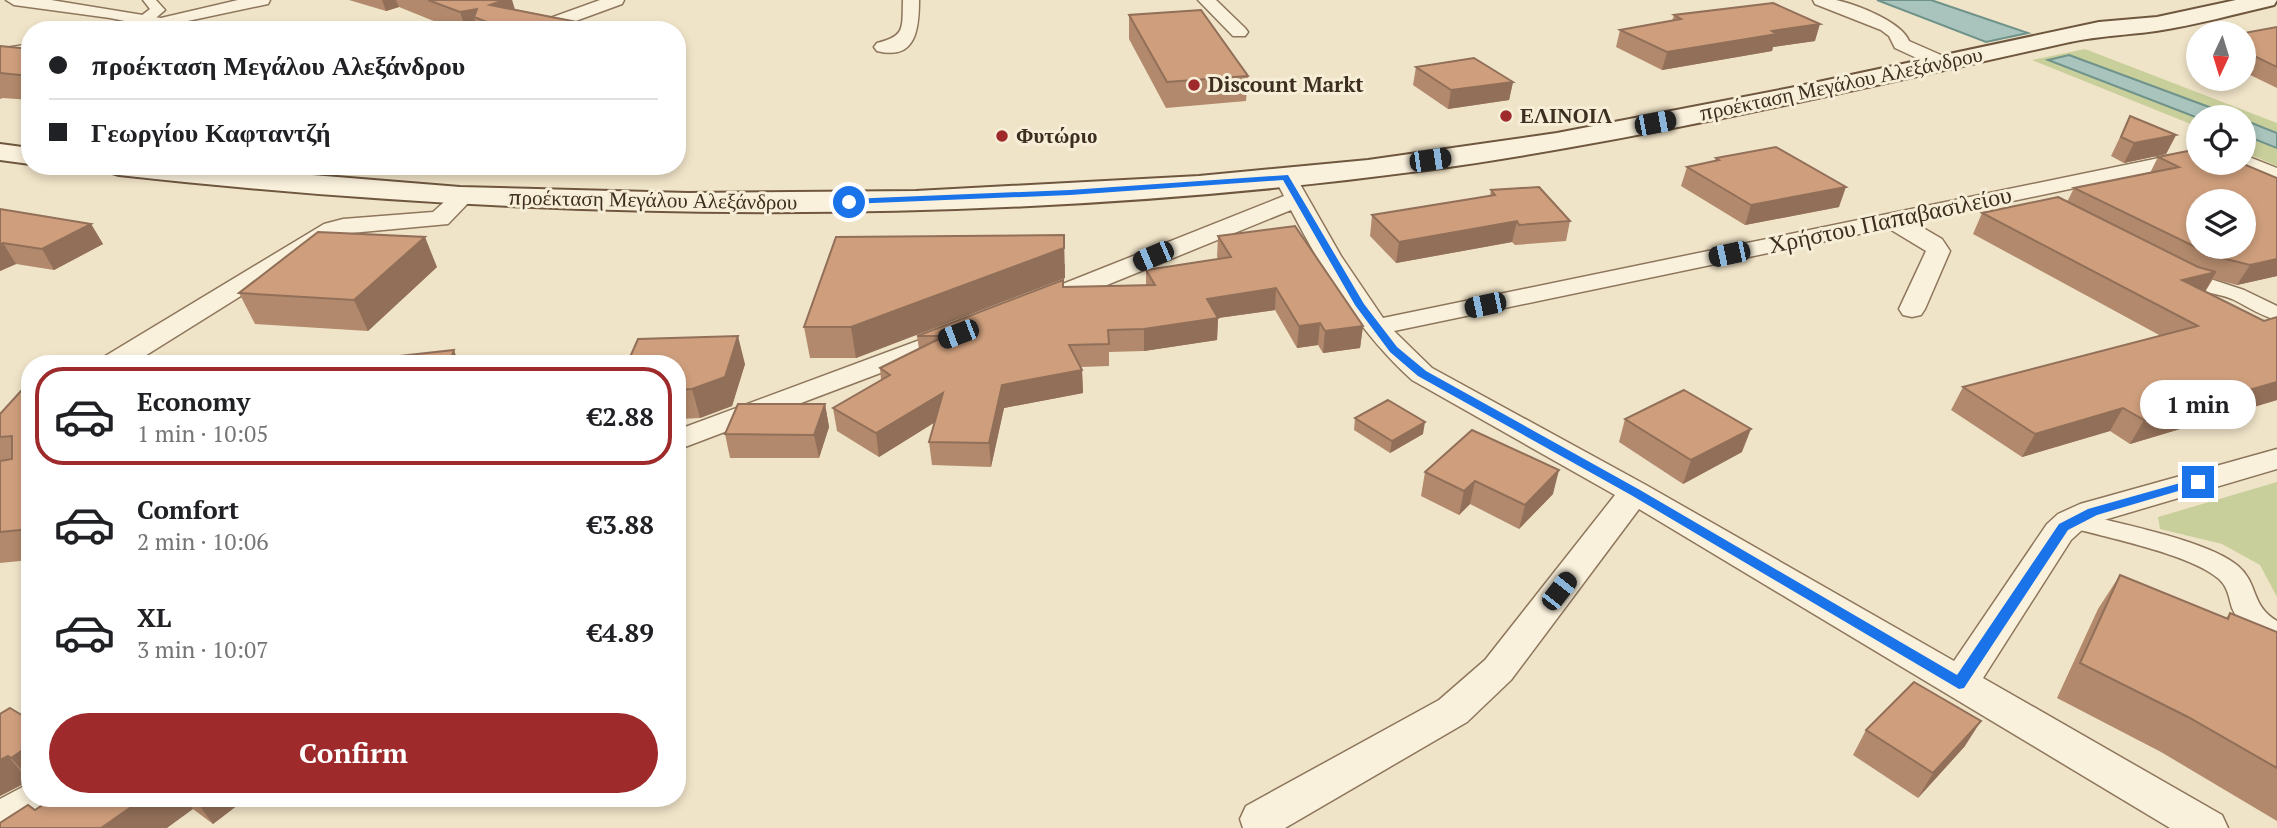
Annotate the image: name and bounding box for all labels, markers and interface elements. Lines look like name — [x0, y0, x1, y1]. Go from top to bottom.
north arrow — [2186, 21, 2256, 91]
map controls — [2186, 21, 2256, 259]
street label: προέκταση Μεγάλου Αλεξάνδρου — [1697, 39, 1985, 127]
text: προέκταση Μεγάλου Αλεξάνδρου — [91, 48, 465, 82]
place label: Discount Markt — [1208, 70, 1364, 98]
marker: Discount Markt — [1186, 77, 1202, 93]
place label: ΕΛΙΝΟΙΛ — [1520, 101, 1612, 129]
button: locate — [2186, 105, 2256, 175]
marker: ΕΛΙΝΟΙΛ — [1498, 108, 1514, 124]
car — [1633, 109, 1678, 137]
text: Γεωργίου Καφταντζή — [91, 115, 331, 149]
place label: Φυτώριο — [1016, 121, 1098, 149]
marker: Φυτώριο — [994, 128, 1010, 144]
car — [1408, 147, 1453, 173]
street label: Χρήστου Παπαβασιλείου — [1765, 178, 2014, 260]
street label: προέκταση Μεγάλου Αλεξάνδρου — [508, 182, 798, 216]
route start — [833, 186, 865, 218]
button: layers — [2186, 189, 2256, 259]
car — [1130, 238, 1177, 274]
car — [1707, 239, 1752, 269]
car — [1463, 290, 1508, 320]
car — [935, 317, 982, 351]
callout: 1 min — [2140, 380, 2256, 430]
text: Economy — [137, 384, 250, 418]
icon: car — [53, 385, 116, 448]
text: 1 min — [2167, 389, 2229, 420]
text: €2.88 — [588, 399, 654, 433]
text: 1 min · 10:05 — [137, 418, 269, 449]
route end — [2182, 466, 2214, 498]
text: Comfort — [137, 492, 239, 526]
icon: car — [53, 493, 116, 556]
text: €3.88 — [588, 507, 654, 541]
text: 2 min · 10:06 — [137, 526, 269, 557]
car — [1538, 568, 1581, 614]
text: XL — [137, 600, 171, 634]
icon: car — [53, 601, 116, 664]
text: €4.89 — [588, 615, 654, 649]
text: 3 min · 10:07 — [137, 634, 269, 665]
button: Confirm — [49, 713, 658, 793]

